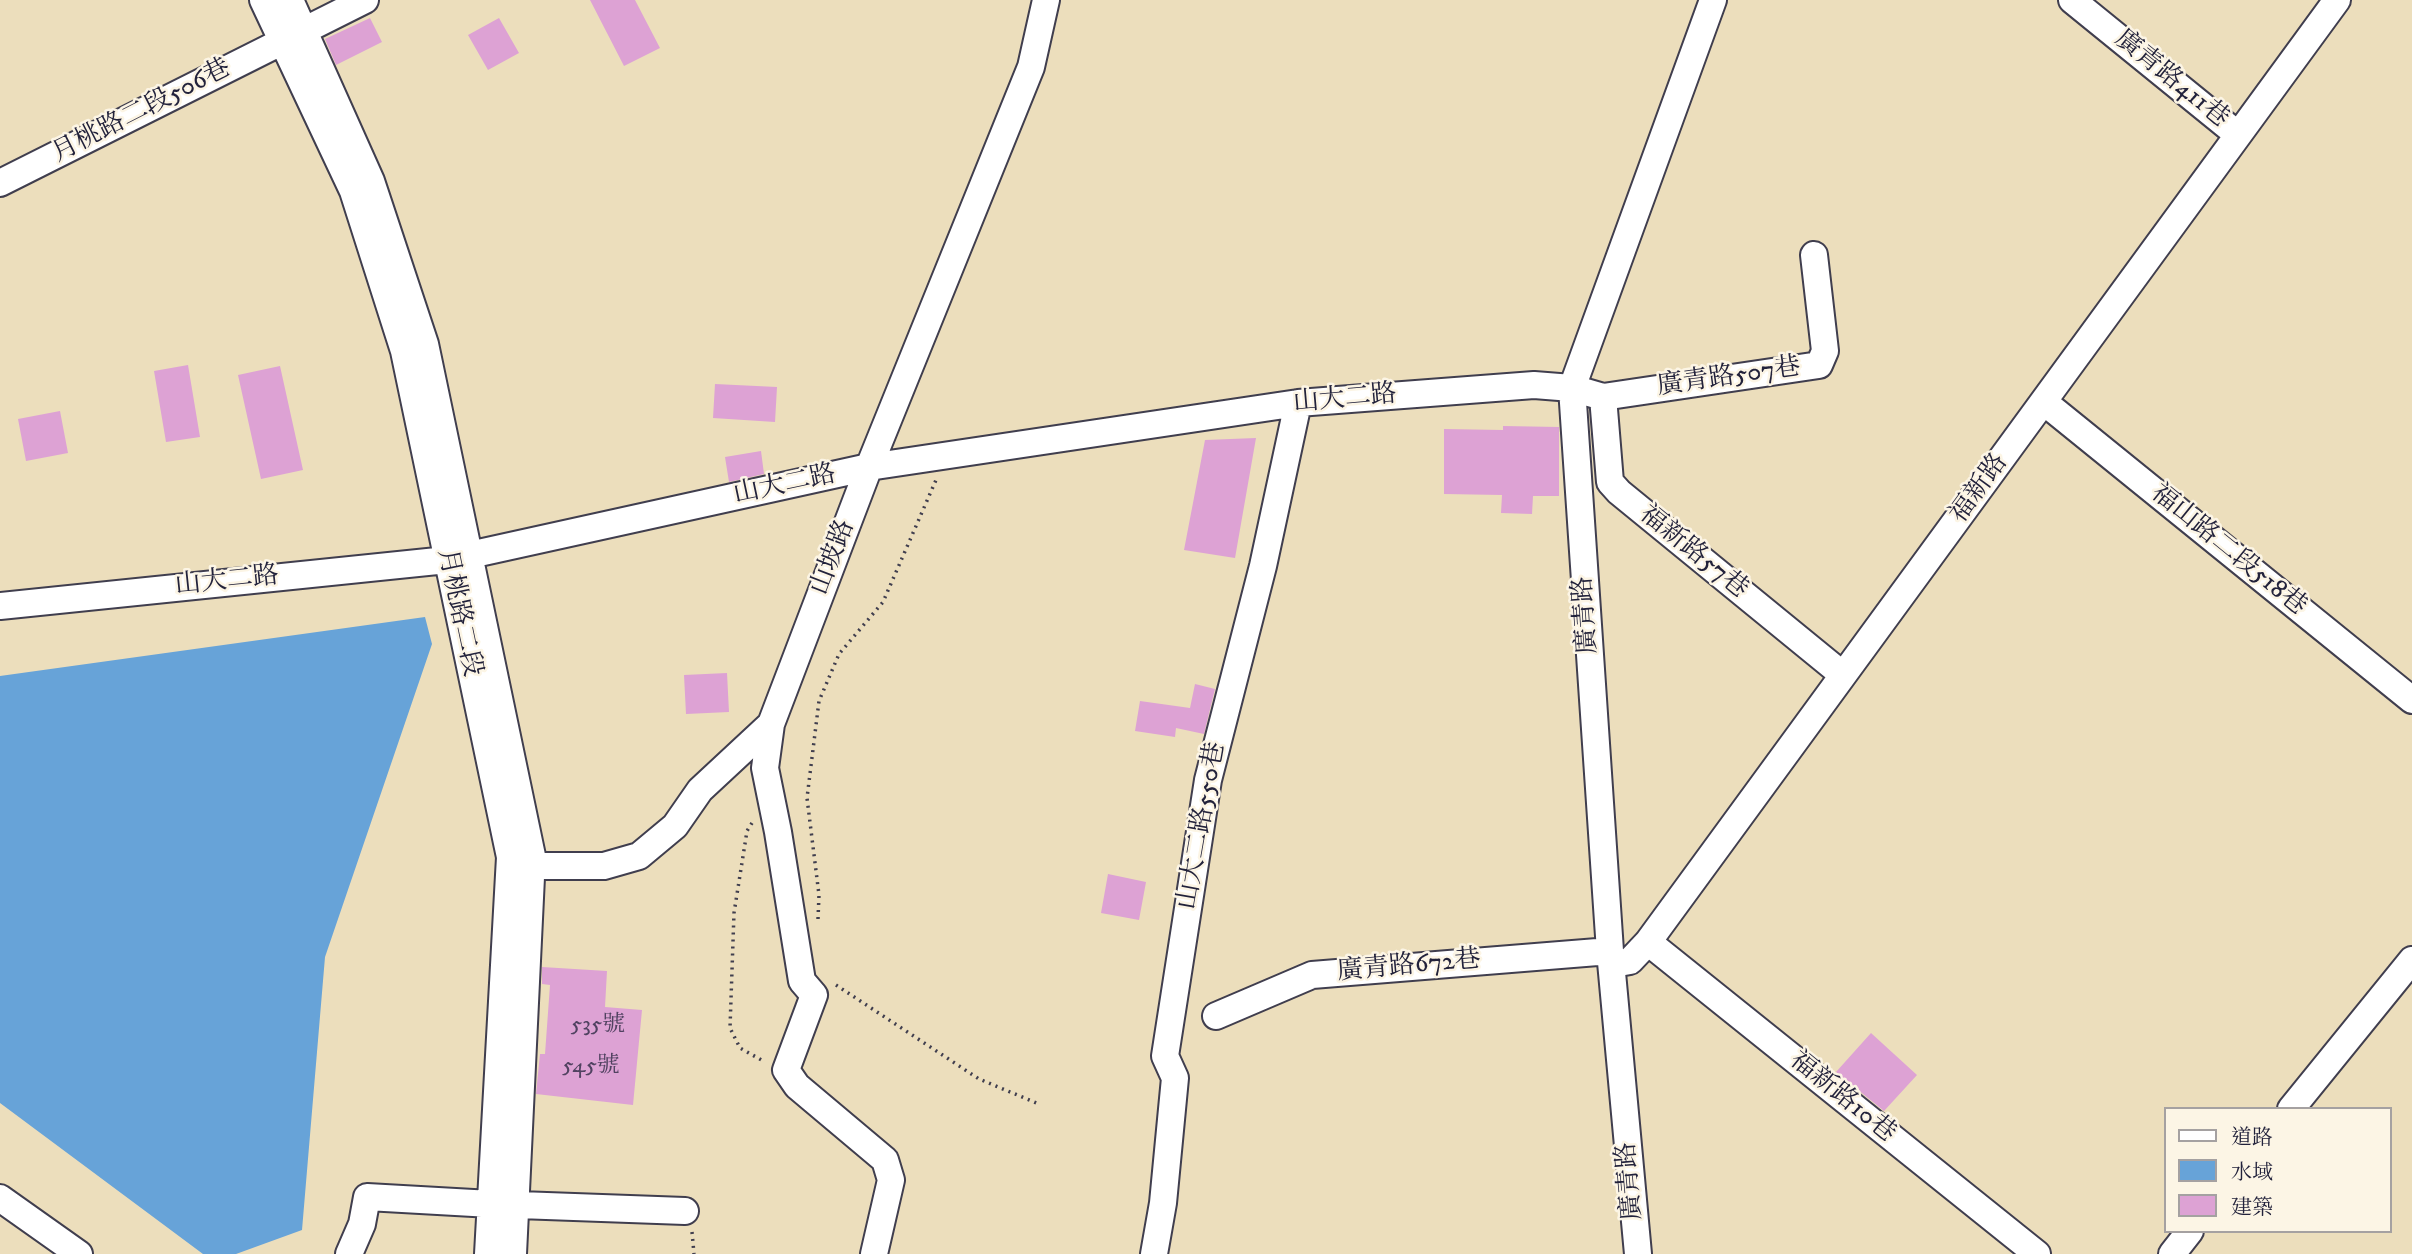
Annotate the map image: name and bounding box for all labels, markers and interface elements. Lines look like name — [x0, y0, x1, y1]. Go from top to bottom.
street label: 廣青路411巷 — [2108, 24, 2234, 136]
street label: 月桃路二段506巷 — [47, 54, 237, 170]
street label: 廣青路507巷 — [1655, 352, 1803, 404]
street label: 山大二路 — [1292, 380, 1398, 420]
street label: 福新路 — [1944, 448, 2016, 530]
street label: 山大二路 — [731, 460, 839, 512]
street label: 福山路二段518巷 — [2144, 479, 2312, 623]
street label: 福新路57巷 — [1632, 500, 1754, 606]
street label: 山坡路 — [805, 516, 863, 600]
street label: 月桃路二段 — [429, 546, 487, 680]
street label: 山大二路 — [174, 561, 280, 603]
street label: 廣青路 — [1569, 575, 1605, 655]
street label: 山大二路550巷 — [1173, 740, 1233, 912]
street label: 廣青路672巷 — [1336, 945, 1482, 989]
house number: 535號 — [571, 1012, 625, 1040]
street label: 福新路10巷 — [1783, 1046, 1901, 1150]
house number: 545號 — [562, 1053, 620, 1081]
legend — [2164, 1107, 2391, 1233]
text: 道路 — [2231, 1125, 2273, 1151]
street label: 廣青路 — [1612, 1141, 1650, 1221]
text: 水域 — [2231, 1160, 2273, 1186]
text: 建築 — [2231, 1195, 2273, 1221]

